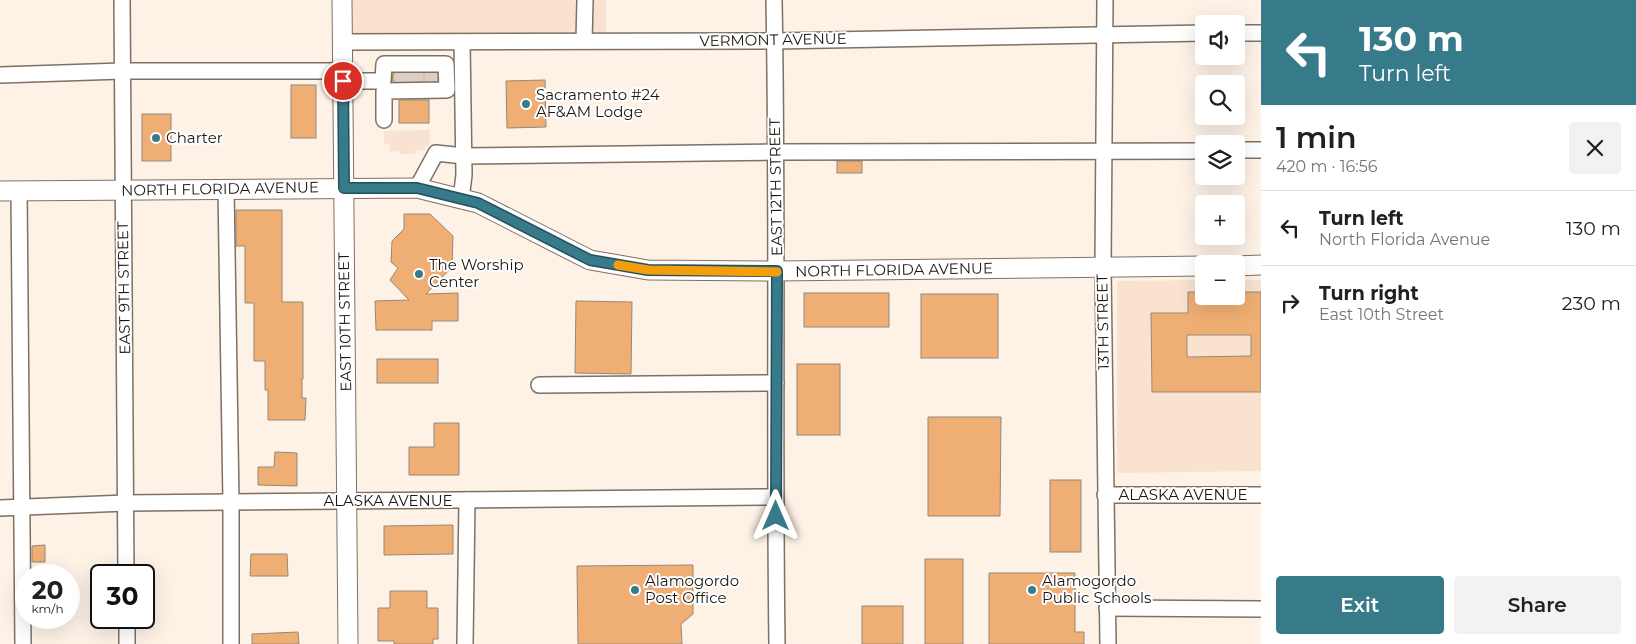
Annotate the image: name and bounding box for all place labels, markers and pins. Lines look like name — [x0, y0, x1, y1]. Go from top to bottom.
pin — [322, 60, 364, 102]
place label: Sacramento #24 AF&AM Lodge — [536, 85, 660, 121]
marker: Sacramento #24 AF&AM Lodge — [520, 98, 532, 110]
place label: Charter — [166, 128, 223, 147]
marker: Charter — [150, 132, 162, 144]
place label: The Worship Center — [429, 255, 524, 291]
marker: The Worship Center — [413, 268, 425, 280]
place label: Alamogordo Post Office — [645, 571, 739, 607]
place label: Alamogordo Public Schools — [1042, 571, 1151, 607]
marker: Alamogordo Post Office — [629, 584, 641, 596]
marker: Alamogordo Public Schools — [1026, 584, 1038, 596]

